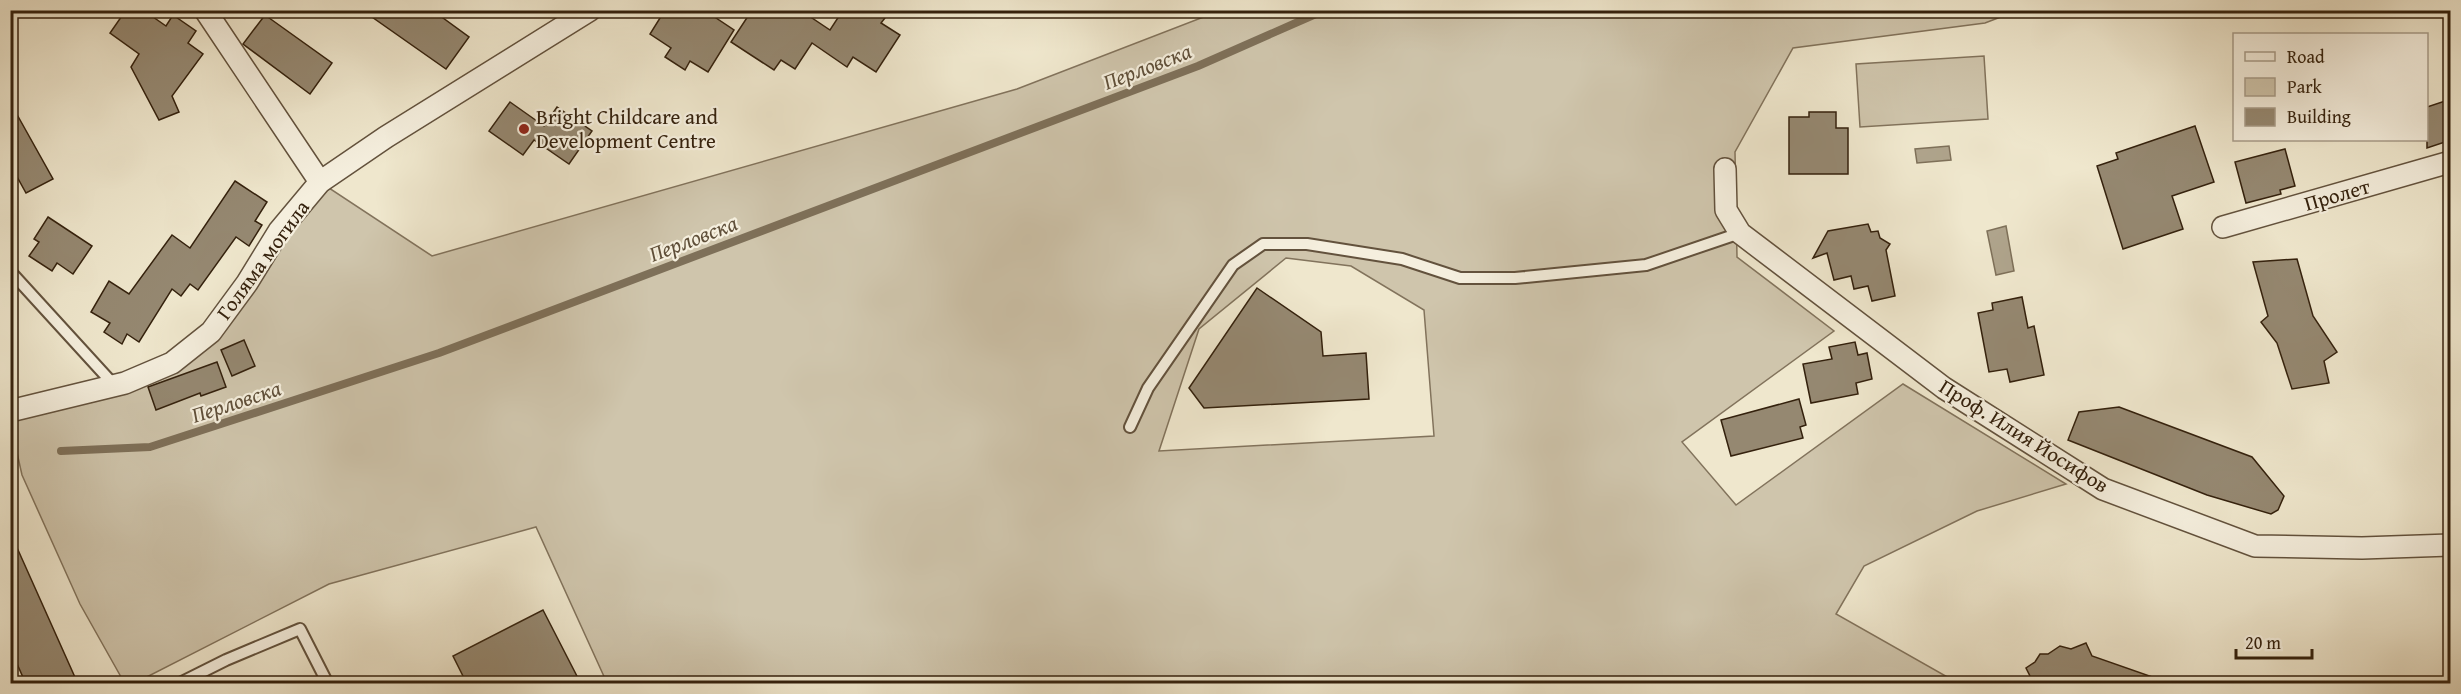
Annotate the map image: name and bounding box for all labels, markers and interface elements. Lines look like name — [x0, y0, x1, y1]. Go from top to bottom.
legend — [2233, 33, 2428, 141]
water label: Перловска — [1098, 35, 1196, 97]
text: Road — [2287, 43, 2325, 70]
text: Park — [2287, 73, 2323, 100]
place label: Bright Childcare and Development Centre — [536, 101, 719, 156]
text: Building — [2287, 103, 2351, 130]
marker: Bright Childcare and Development Centre — [517, 122, 531, 136]
street label: Пролет — [2300, 170, 2373, 219]
street label: Голяма могила — [209, 193, 317, 326]
water label: Перловска — [644, 207, 742, 269]
street label: Проф. Илия Йосифов — [1934, 371, 2115, 500]
water label: Перловска — [187, 372, 285, 430]
scale bar — [2236, 622, 2312, 660]
text: 20 m — [2245, 629, 2281, 656]

